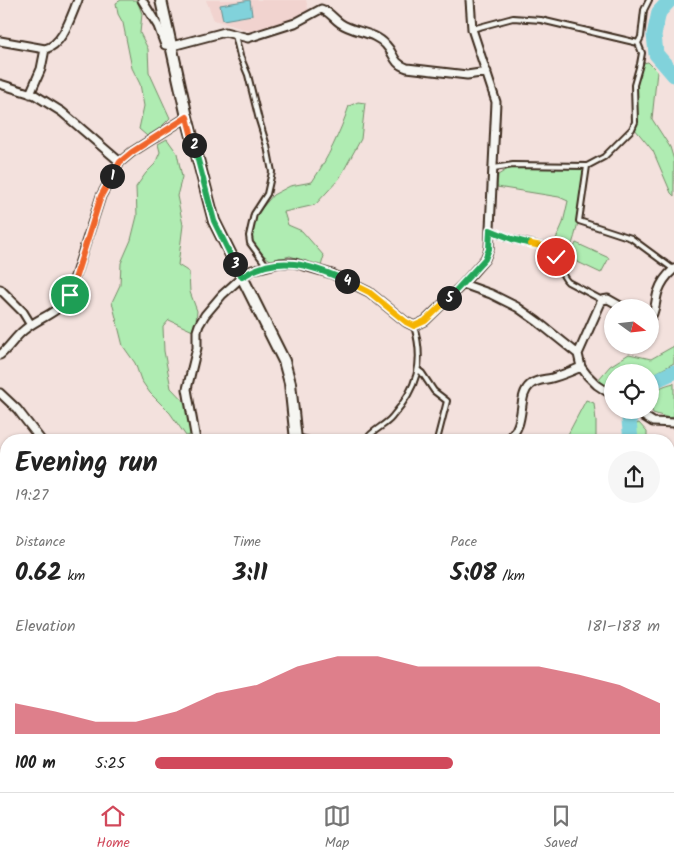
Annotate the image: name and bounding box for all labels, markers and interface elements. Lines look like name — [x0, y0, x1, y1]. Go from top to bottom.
pin: 2 — [182, 132, 206, 158]
text: 2 — [190, 134, 199, 156]
pin: 1 — [100, 164, 124, 188]
text: 1 — [110, 165, 115, 187]
pin — [535, 236, 577, 278]
icon: check — [542, 243, 570, 271]
pin: 3 — [222, 252, 248, 276]
text: 3 — [232, 253, 239, 275]
pin: 4 — [334, 268, 360, 294]
text: 4 — [344, 270, 351, 292]
pin — [49, 274, 91, 316]
icon: arrive — [56, 281, 84, 309]
pin: 5 — [436, 286, 462, 310]
text: 5 — [446, 287, 453, 309]
north arrow — [604, 299, 659, 354]
map controls — [604, 299, 659, 419]
button: locate — [604, 364, 659, 419]
text: Evening run — [15, 441, 158, 486]
button: share — [608, 451, 660, 503]
text: 19:27 — [15, 483, 48, 508]
text: Distance — [15, 531, 65, 553]
text: Time — [233, 531, 261, 553]
text: Pace — [450, 531, 477, 553]
text: 0.62 — [15, 553, 62, 593]
text: 3:11 — [233, 553, 268, 593]
text: 5:08 — [450, 553, 497, 593]
text: km — [62, 565, 85, 587]
text: /km — [497, 565, 525, 587]
text: Elevation — [15, 614, 76, 639]
text: 181–188 m — [587, 614, 660, 639]
text: 100 m — [15, 751, 56, 776]
text: 5:25 — [95, 751, 125, 776]
tab: Home — [97, 802, 130, 854]
tab: Map — [323, 802, 351, 854]
tab: Saved — [544, 802, 577, 854]

